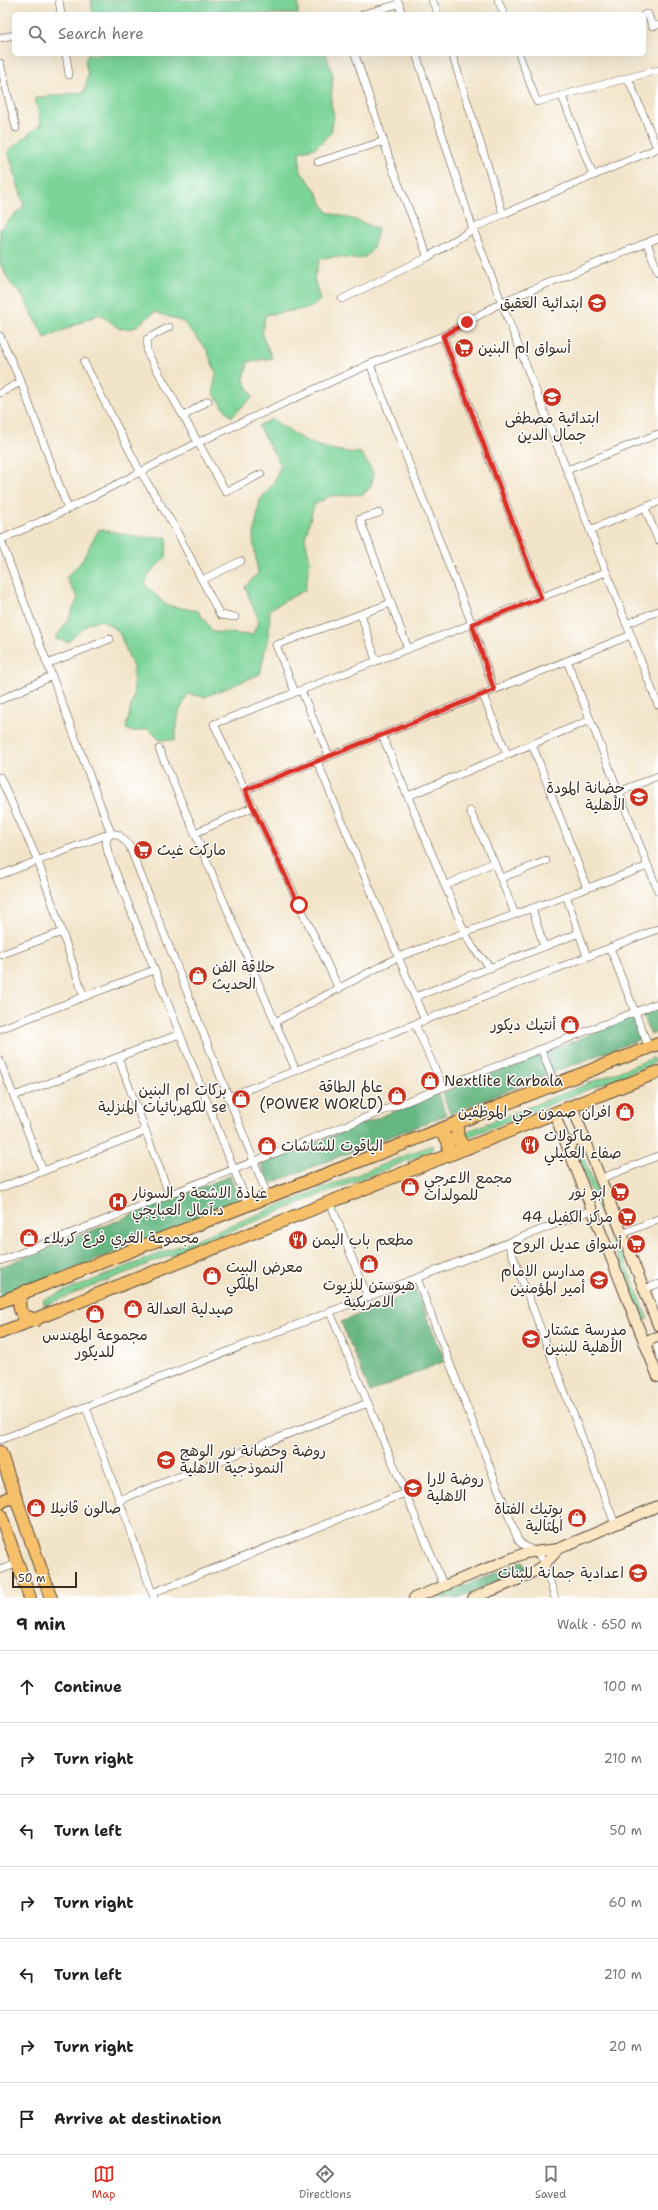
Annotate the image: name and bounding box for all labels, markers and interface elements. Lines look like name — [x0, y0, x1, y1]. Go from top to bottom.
search box — [12, 12, 646, 56]
icon: search — [26, 23, 48, 45]
text: Search here — [58, 24, 144, 44]
school or university icon: ابتدائية العقيق — [586, 292, 608, 314]
place label: ابتدائية العقيق — [500, 293, 583, 313]
route end — [458, 313, 476, 331]
supermarket icon: أسواق ام البنين — [453, 337, 475, 359]
place label: أسواق ام البنين — [478, 338, 571, 359]
school or university icon: ابتدائية مصطفى جمال الدين — [541, 386, 563, 408]
place label: ابتدائية مصطفى جمال الدين — [505, 408, 599, 445]
place label: حضانة المودة الأهلية — [546, 778, 625, 815]
school or university icon: حضانة المودة الأهلية — [628, 786, 650, 808]
supermarket icon: ماركت غيث — [132, 839, 154, 861]
place label: ماركت غيث — [157, 840, 226, 860]
route start — [290, 896, 308, 914]
place label: حلاقة الفن الحديث — [212, 957, 275, 994]
shop icon: حلاقة الفن الحديث — [187, 965, 209, 987]
shop icon: أنتيك ديكور — [559, 1014, 581, 1036]
place label: أنتيك ديكور — [490, 1015, 556, 1035]
shop icon: Nextlite Karbala — [419, 1070, 441, 1092]
place label: Nextlite Karbala — [444, 1071, 564, 1091]
place label: عالم الطاقة (POWER WORLD) — [259, 1077, 383, 1114]
place label: بركات ام البنين للكهربائيات المنزلية se — [98, 1080, 227, 1117]
shop icon: عالم الطاقة (POWER WORLD) — [386, 1085, 408, 1107]
shop icon: بركات ام البنين للكهربائيات المنزلية se — [230, 1088, 252, 1110]
shop icon: افران صمون حي الموظفين — [614, 1101, 636, 1123]
place label: افران صمون حي الموظفين — [458, 1102, 611, 1125]
place label: ماكولات صفاء العكيلي — [544, 1126, 621, 1166]
restaurant icon: ماكولات صفاء العكيلي — [519, 1134, 541, 1156]
shop icon: الياقوت للشاشات — [256, 1135, 278, 1157]
place label: الياقوت للشاشات — [281, 1136, 383, 1156]
place label: مجمع الاعرجي للمولدات — [424, 1168, 512, 1205]
shop icon: مجمع الاعرجي للمولدات — [399, 1176, 421, 1198]
supermarket icon: ابو نور — [609, 1181, 631, 1203]
place label: ابو نور — [568, 1182, 606, 1202]
place label: عيادة الاشعة و السونار د.آمال العبايجي — [131, 1183, 268, 1223]
hospital icon: عيادة الاشعة و السونار د.آمال العبايجي — [107, 1191, 129, 1213]
supermarket icon: مركز الكفيل 44 — [616, 1206, 638, 1228]
place label: مركز الكفيل 44 — [522, 1207, 613, 1227]
shop icon: مجموعة الغري فرع كربلاء — [18, 1227, 40, 1249]
place label: مجموعة الغري فرع كربلاء — [43, 1228, 199, 1249]
restaurant icon: مطعم باب اليمن — [287, 1229, 309, 1251]
place label: مطعم باب اليمن — [312, 1230, 413, 1252]
supermarket icon: أسواق عديل الروح — [625, 1233, 647, 1255]
place label: أسواق عديل الروح — [513, 1234, 622, 1254]
shop icon: هيوستن للزيوت الامريكية — [358, 1253, 380, 1275]
place label: معرض البيت الملكي — [226, 1257, 303, 1297]
place label: مدارس الامام أمير المؤمنين — [501, 1261, 585, 1298]
shop icon: معرض البيت الملكي — [201, 1265, 223, 1287]
school or university icon: مدارس الامام أمير المؤمنين — [588, 1269, 610, 1291]
place label: هيوستن للزيوت الامريكية — [323, 1275, 415, 1312]
shop icon: صيدلية العدالة — [122, 1298, 144, 1320]
place label: صيدلية العدالة — [147, 1299, 234, 1319]
shop icon: مجموعة المهندس للديكور — [84, 1303, 106, 1325]
place label: مدرسة عشتار الأهلية للبنين — [544, 1320, 627, 1357]
place label: مجموعة المهندس للديكور — [42, 1325, 148, 1362]
school or university icon: مدرسة عشتار الأهلية للبنين — [520, 1328, 542, 1350]
place label: روضة وحضانة نور الوهج النموذجية الاهلية — [180, 1441, 326, 1478]
school or university icon: روضة وحضانة نور الوهج النموذجية الاهلية — [155, 1449, 177, 1471]
place label: روضة لارا الاهلية — [427, 1469, 484, 1506]
school or university icon: روضة لارا الاهلية — [402, 1477, 424, 1499]
shop icon: صالون ڤانيلا — [25, 1497, 47, 1519]
place label: صالون ڤانيلا — [50, 1498, 121, 1518]
place label: بوتيك الفتاة المثالية — [494, 1499, 563, 1536]
shop icon: بوتيك الفتاة المثالية — [566, 1507, 588, 1529]
school or university icon: اعدادية جمانة للبنات — [627, 1562, 649, 1584]
place label: اعدادية جمانة للبنات — [498, 1563, 624, 1583]
scale bar — [12, 1570, 77, 1589]
text: 50 m — [18, 1571, 46, 1586]
text: 9 min — [16, 1613, 66, 1635]
text: Walk · 650 m — [557, 1616, 642, 1633]
icon: ahead — [16, 1676, 38, 1698]
text: Continue — [54, 1677, 122, 1697]
text: 100 m — [603, 1678, 642, 1695]
icon: right — [16, 1748, 38, 1770]
text: Turn right — [54, 1749, 134, 1769]
text: 210 m — [604, 1750, 642, 1767]
icon: left — [16, 1820, 38, 1842]
text: Turn left — [54, 1821, 122, 1841]
text: 50 m — [609, 1822, 642, 1839]
icon: right — [16, 1892, 38, 1914]
text: Turn right — [54, 1893, 134, 1913]
text: 60 m — [609, 1894, 642, 1911]
icon: left — [16, 1964, 38, 1986]
text: Turn left — [54, 1965, 122, 1985]
text: 210 m — [604, 1966, 642, 1983]
icon: right — [16, 2036, 38, 2058]
text: Turn right — [54, 2037, 134, 2057]
text: 20 m — [609, 2038, 642, 2055]
icon: arrive — [16, 2108, 38, 2130]
text: Arrive at destination — [54, 2109, 222, 2129]
tab: Map — [92, 2163, 115, 2202]
tab: Directions — [299, 2163, 351, 2202]
tab: Saved — [535, 2163, 566, 2202]

